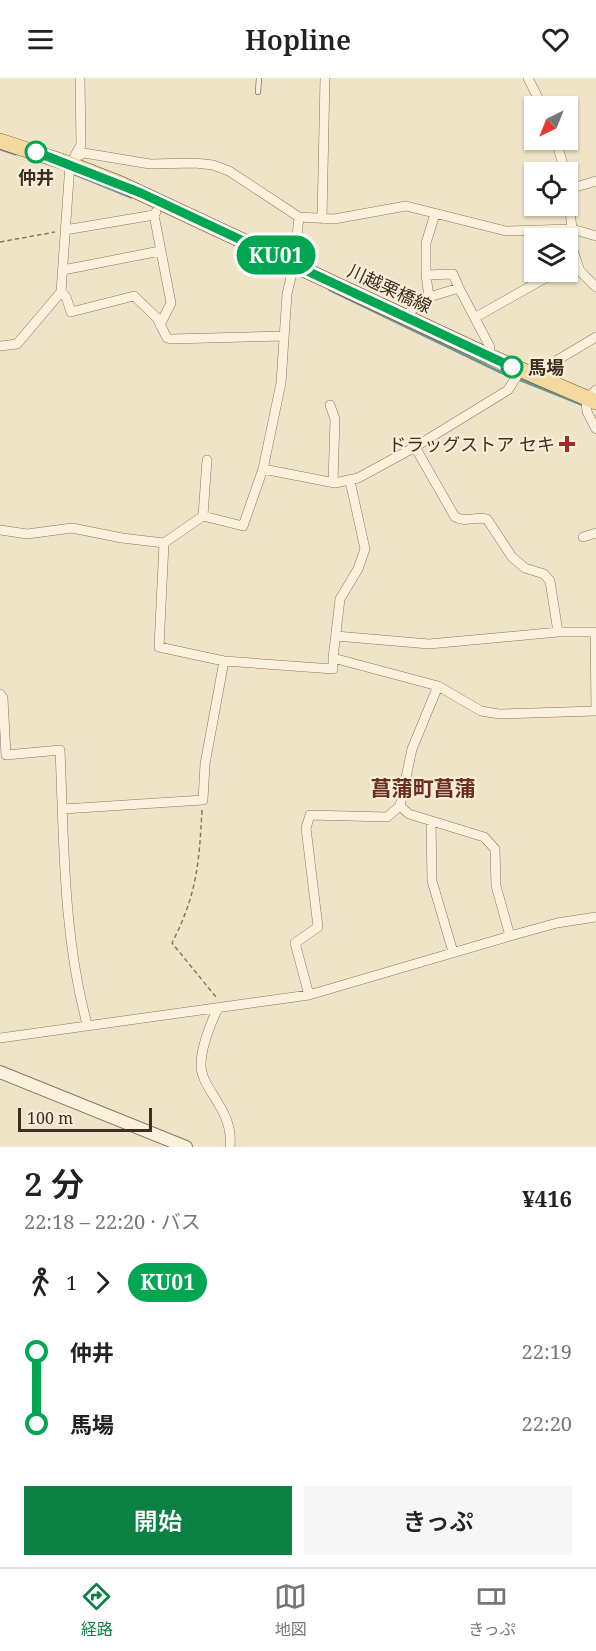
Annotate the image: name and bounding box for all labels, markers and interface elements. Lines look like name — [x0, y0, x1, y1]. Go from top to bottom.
text: Hopline — [245, 21, 351, 58]
icon: menu — [24, 23, 57, 56]
icon: heart — [539, 23, 572, 56]
north arrow — [524, 96, 578, 150]
map controls — [524, 96, 578, 282]
marker: 仲井 — [25, 141, 47, 163]
button: locate — [524, 162, 578, 216]
place label: 仲井 — [18, 165, 54, 189]
button: layers — [524, 228, 578, 282]
line badge: KU01 — [234, 236, 318, 274]
text: KU01 — [249, 241, 303, 269]
street label: 川越栗橋線 — [344, 258, 436, 318]
place label: 馬場 — [528, 355, 564, 379]
marker: 馬場 — [501, 356, 523, 378]
place label: ドラッグストア セキ — [388, 432, 555, 456]
marker: ドラッグストア セキ — [560, 437, 574, 451]
district label: 菖蒲町菖蒲 — [371, 774, 476, 802]
scale bar — [18, 1105, 152, 1132]
text: 100 m — [27, 1107, 73, 1129]
text: 2 分 — [24, 1161, 84, 1206]
text: ¥416 — [522, 1183, 572, 1213]
text: 22:18 – 22:20 · バス — [24, 1208, 201, 1235]
icon: walk — [24, 1266, 57, 1299]
icon: forward — [86, 1266, 119, 1299]
text: KU01 — [140, 1268, 195, 1296]
text: 1 — [66, 1269, 77, 1296]
text: 仲井 — [70, 1337, 114, 1367]
text: 22:19 — [522, 1338, 572, 1365]
text: 馬場 — [70, 1409, 114, 1439]
text: 22:20 — [522, 1410, 572, 1437]
button: 開始 — [24, 1486, 292, 1555]
button: きっぷ — [304, 1486, 572, 1555]
tab: 経路 — [80, 1580, 113, 1640]
tab: 地図 — [274, 1580, 307, 1640]
tab: きっぷ — [468, 1580, 516, 1640]

